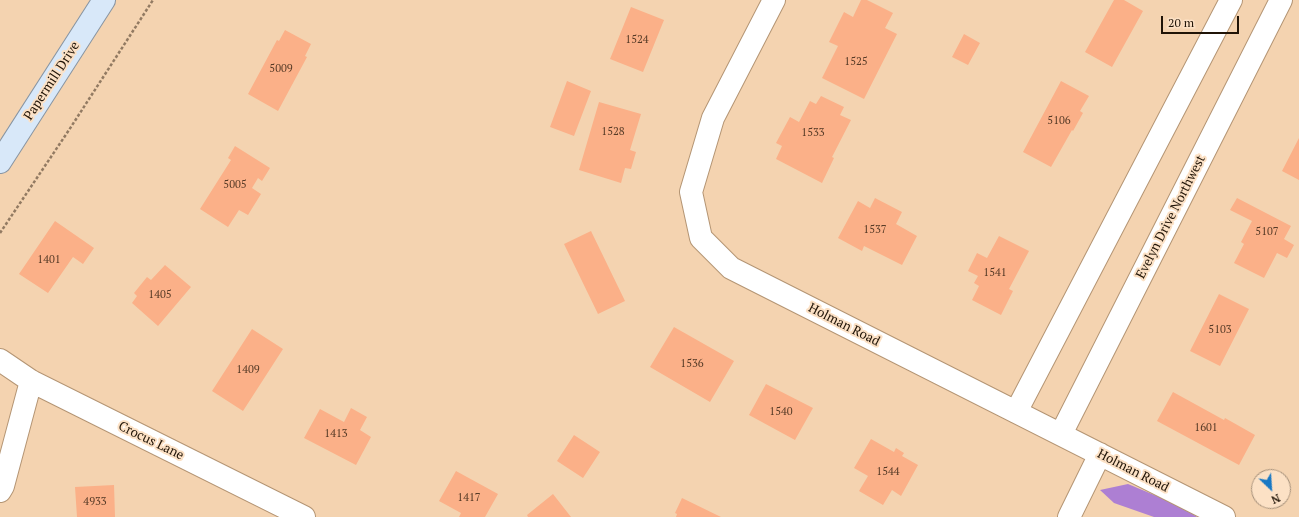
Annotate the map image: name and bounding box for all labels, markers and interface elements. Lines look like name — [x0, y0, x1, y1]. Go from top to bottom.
scale bar — [1163, 8, 1241, 34]
text: 20 m — [1168, 15, 1194, 30]
house number: 1524 — [625, 33, 649, 47]
street label: Papermill Drive — [21, 39, 83, 123]
house number: 1525 — [844, 55, 868, 69]
house number: 5009 — [269, 62, 293, 76]
house number: 5106 — [1047, 114, 1071, 128]
house number: 1528 — [601, 125, 625, 139]
house number: 1533 — [801, 126, 825, 140]
street label: Evelyn Drive Northwest — [1133, 153, 1209, 281]
house number: 5005 — [223, 178, 247, 192]
house number: 1537 — [863, 223, 887, 237]
house number: 5107 — [1255, 225, 1279, 239]
house number: 1401 — [37, 253, 61, 267]
house number: 1541 — [983, 266, 1007, 280]
house number: 1405 — [148, 288, 172, 302]
street label: Holman Road — [806, 300, 882, 350]
house number: 5103 — [1208, 323, 1232, 337]
house number: 1536 — [680, 357, 704, 371]
house number: 1409 — [236, 363, 260, 377]
house number: 1540 — [769, 405, 793, 419]
street label: Crocus Lane — [116, 418, 186, 464]
house number: 1601 — [1194, 421, 1218, 435]
house number: 1413 — [324, 427, 348, 441]
street label: Holman Road — [1095, 446, 1171, 496]
house number: 1544 — [876, 465, 900, 479]
north arrow — [1251, 469, 1291, 509]
house number: 1417 — [457, 491, 481, 505]
text: N — [1269, 491, 1282, 507]
house number: 4933 — [83, 495, 107, 509]

